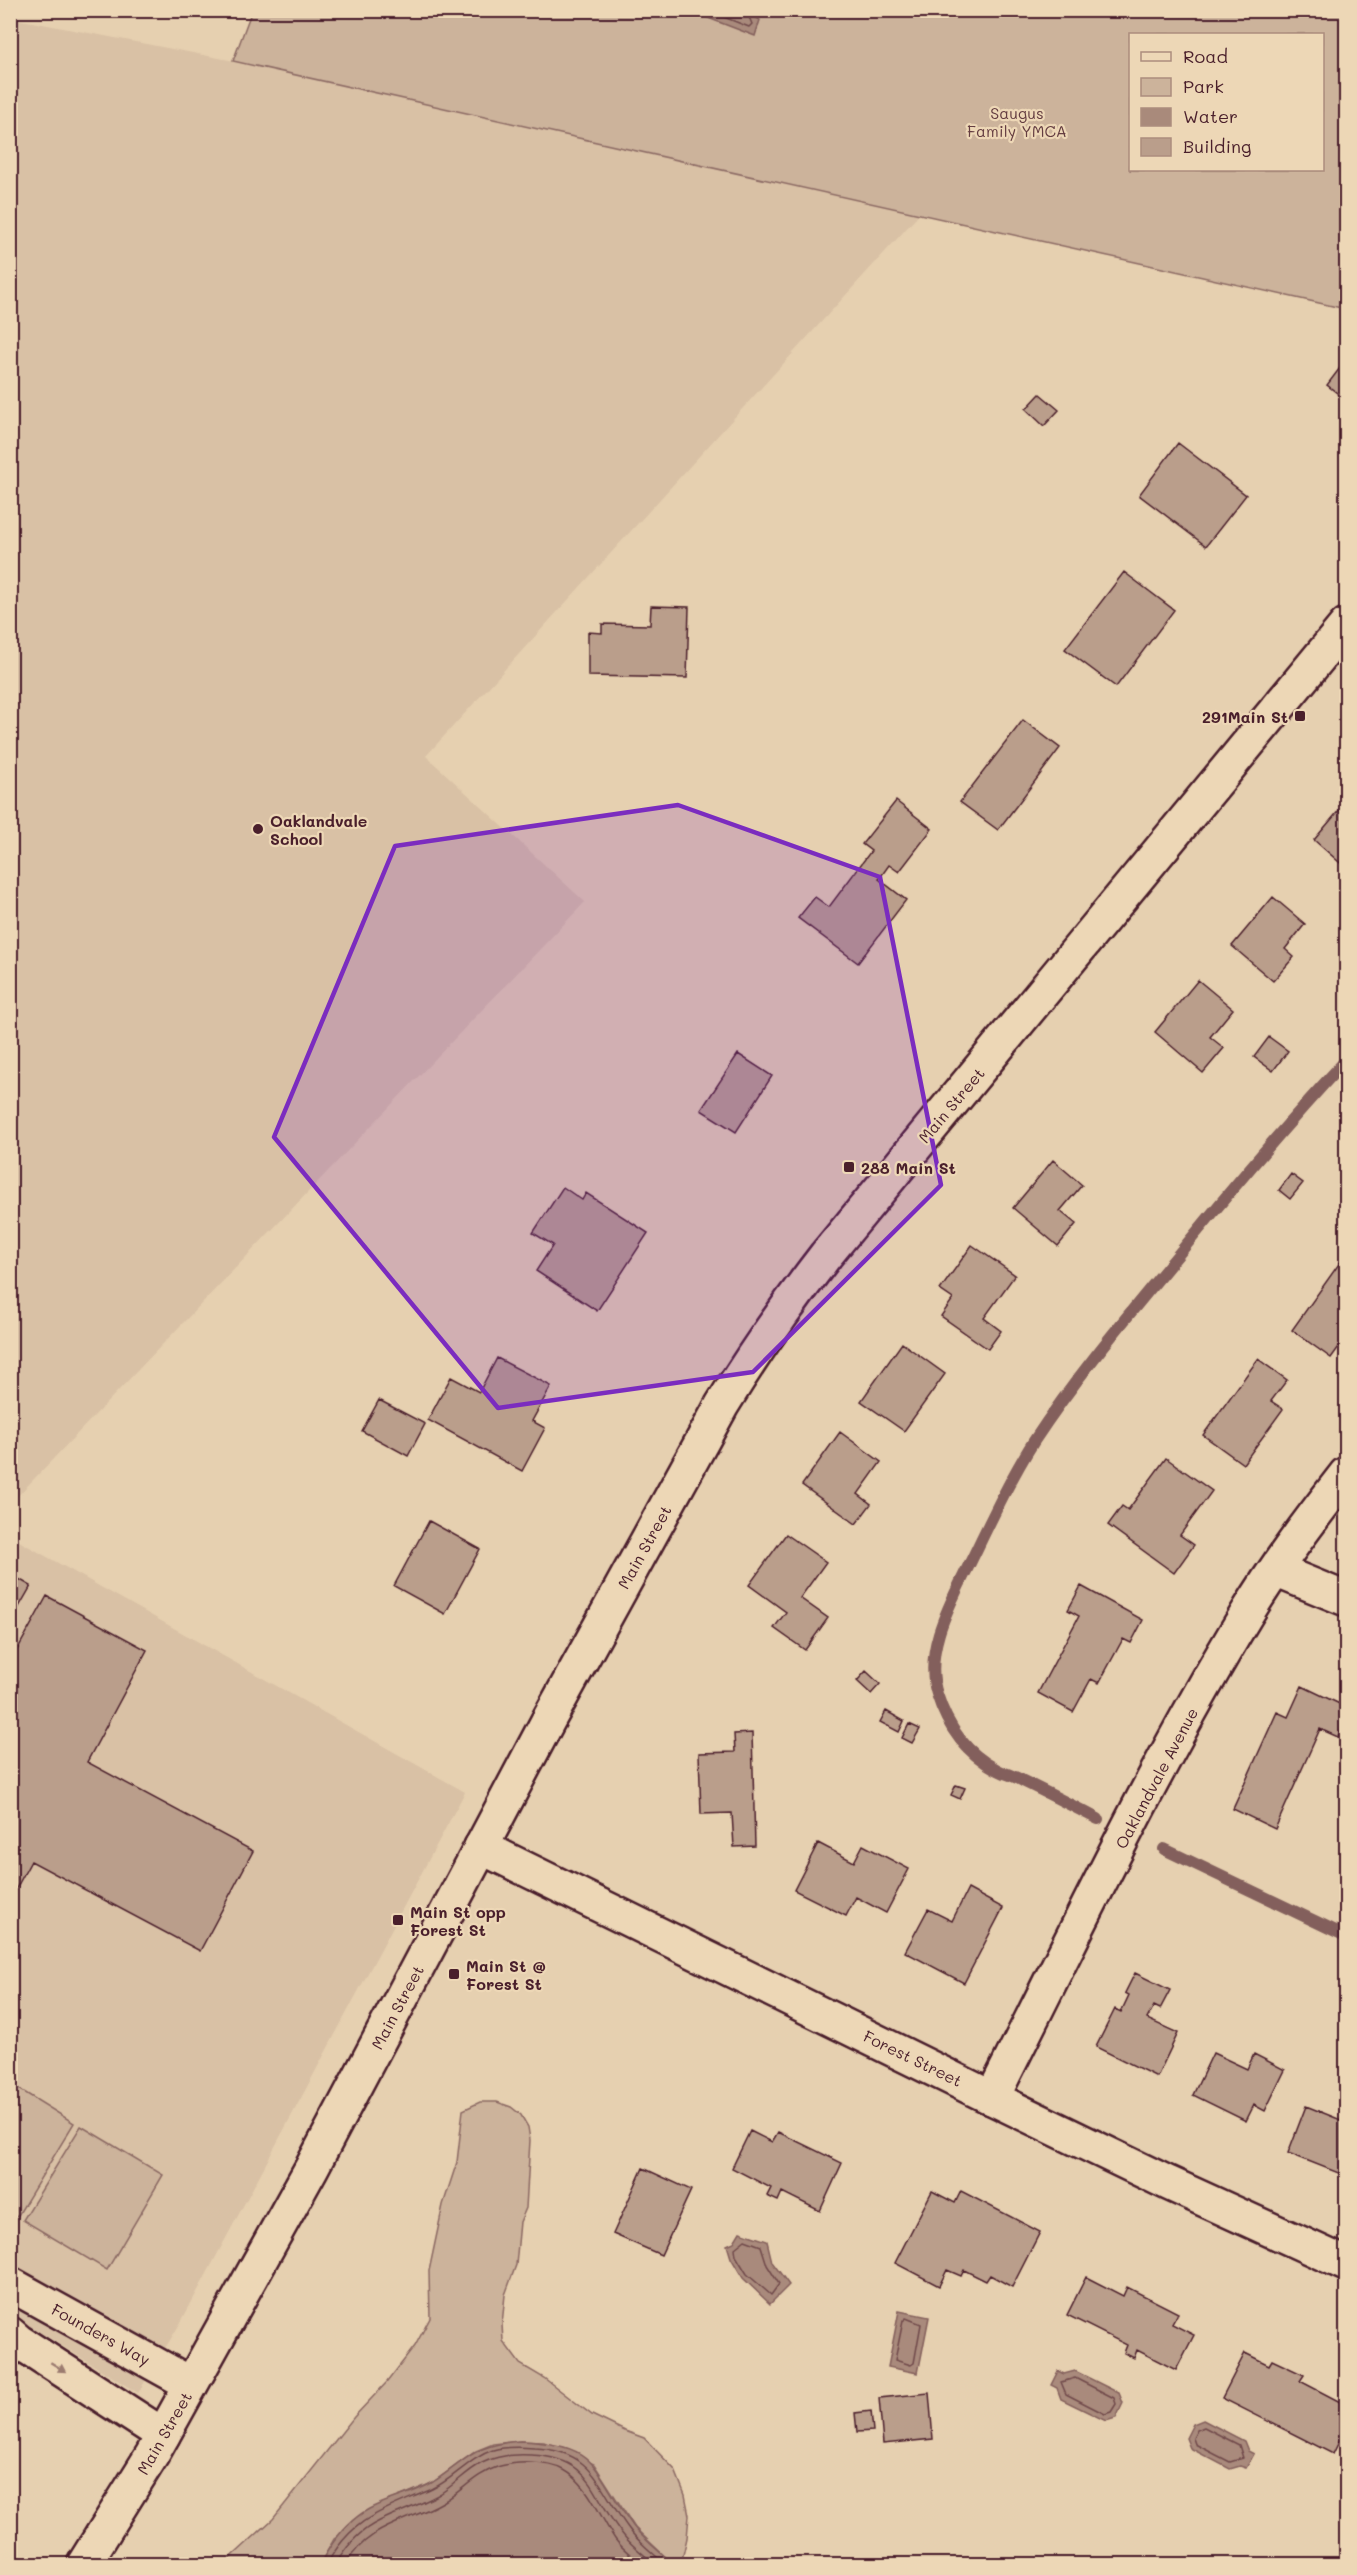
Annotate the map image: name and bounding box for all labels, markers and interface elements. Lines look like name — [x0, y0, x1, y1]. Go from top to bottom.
legend — [1129, 33, 1324, 171]
text: Road — [1183, 44, 1228, 68]
text: Park — [1183, 74, 1224, 98]
park label: Saugus Family YMCA — [967, 102, 1067, 141]
text: Water — [1183, 104, 1238, 128]
text: Building — [1183, 134, 1251, 158]
place label: 291Main St — [1202, 706, 1288, 727]
marker: 291Main St — [1293, 709, 1307, 723]
place label: Oaklandvale School — [270, 810, 367, 849]
marker: Oaklandvale School — [251, 822, 265, 836]
street label: Main Street — [913, 1063, 989, 1147]
place label: 288 Main St — [861, 1157, 956, 1178]
marker: 288 Main St — [842, 1160, 856, 1174]
street label: Main Street — [612, 1501, 676, 1593]
street label: Oaklandvale Avenue — [1110, 1704, 1202, 1852]
place label: Main St opp Forest St — [410, 1901, 506, 1940]
marker: Main St opp Forest St — [391, 1913, 405, 1927]
place label: Main St @ Forest St — [466, 1955, 546, 1994]
street label: Main Street — [366, 1961, 428, 2053]
marker: Main St @ Forest St — [447, 1967, 461, 1981]
street label: Forest Street — [860, 2025, 966, 2091]
street label: Founders Way — [48, 2298, 154, 2370]
one-way arrow — [50, 2362, 66, 2373]
street label: Main Street — [132, 2388, 196, 2478]

